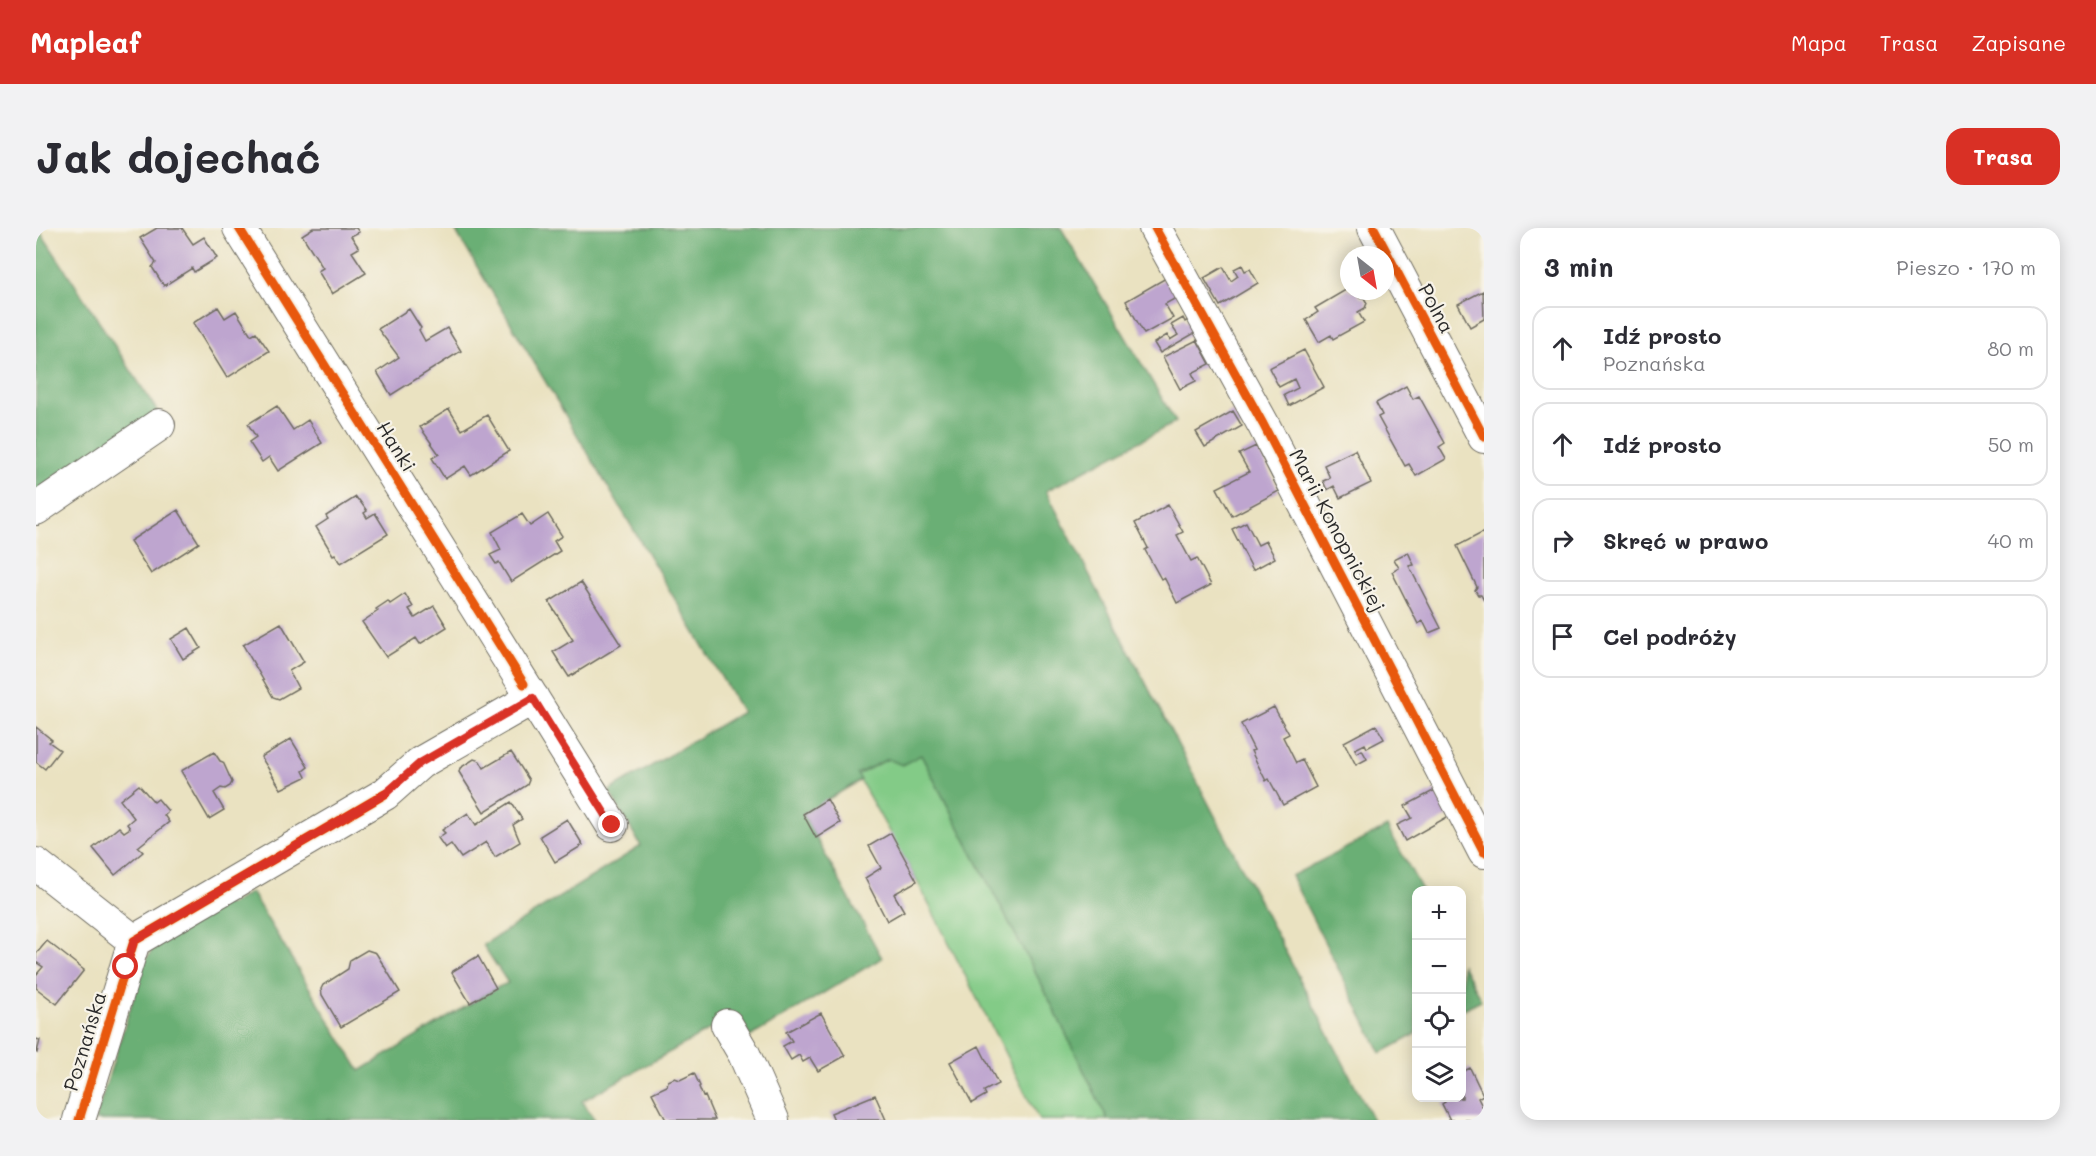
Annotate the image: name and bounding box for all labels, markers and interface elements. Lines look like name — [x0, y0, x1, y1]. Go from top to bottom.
text: Mapleaf — [30, 24, 141, 60]
text: Mapa — [1791, 29, 1847, 56]
text: Trasa — [1880, 29, 1938, 56]
text: Zapisane — [1971, 29, 2066, 56]
button: Trasa — [1946, 128, 2060, 185]
text: Jak dojechać — [36, 129, 321, 184]
north arrow — [1340, 246, 1394, 300]
text: 3 min — [1544, 250, 1613, 284]
text: Pieszo · 170 m — [1896, 254, 2036, 280]
street label: Polna — [1413, 279, 1461, 337]
text: Idź prosto — [1603, 321, 1721, 350]
icon: ahead — [1546, 332, 1579, 365]
text: 80 m — [1987, 335, 2034, 361]
text: Poznańska — [1603, 350, 1706, 376]
street label: Hanki — [372, 416, 422, 476]
icon: ahead — [1546, 428, 1579, 461]
text: Idź prosto — [1603, 430, 1721, 459]
text: 50 m — [1988, 431, 2034, 457]
street label: Marii Konopnickiej — [1284, 444, 1392, 616]
icon: right — [1546, 524, 1579, 557]
text: Skręć w prawo — [1603, 526, 1768, 555]
text: 40 m — [1988, 527, 2034, 553]
icon: arrive — [1546, 620, 1579, 653]
text: Cel podróży — [1603, 622, 1737, 651]
route end — [598, 811, 624, 837]
map controls — [1412, 886, 1466, 1102]
button: + — [1412, 886, 1466, 940]
button: − — [1412, 940, 1466, 994]
route start — [112, 953, 138, 979]
street label: Poznańska — [57, 988, 111, 1094]
button: locate — [1412, 994, 1466, 1048]
button: layers — [1412, 1048, 1466, 1102]

